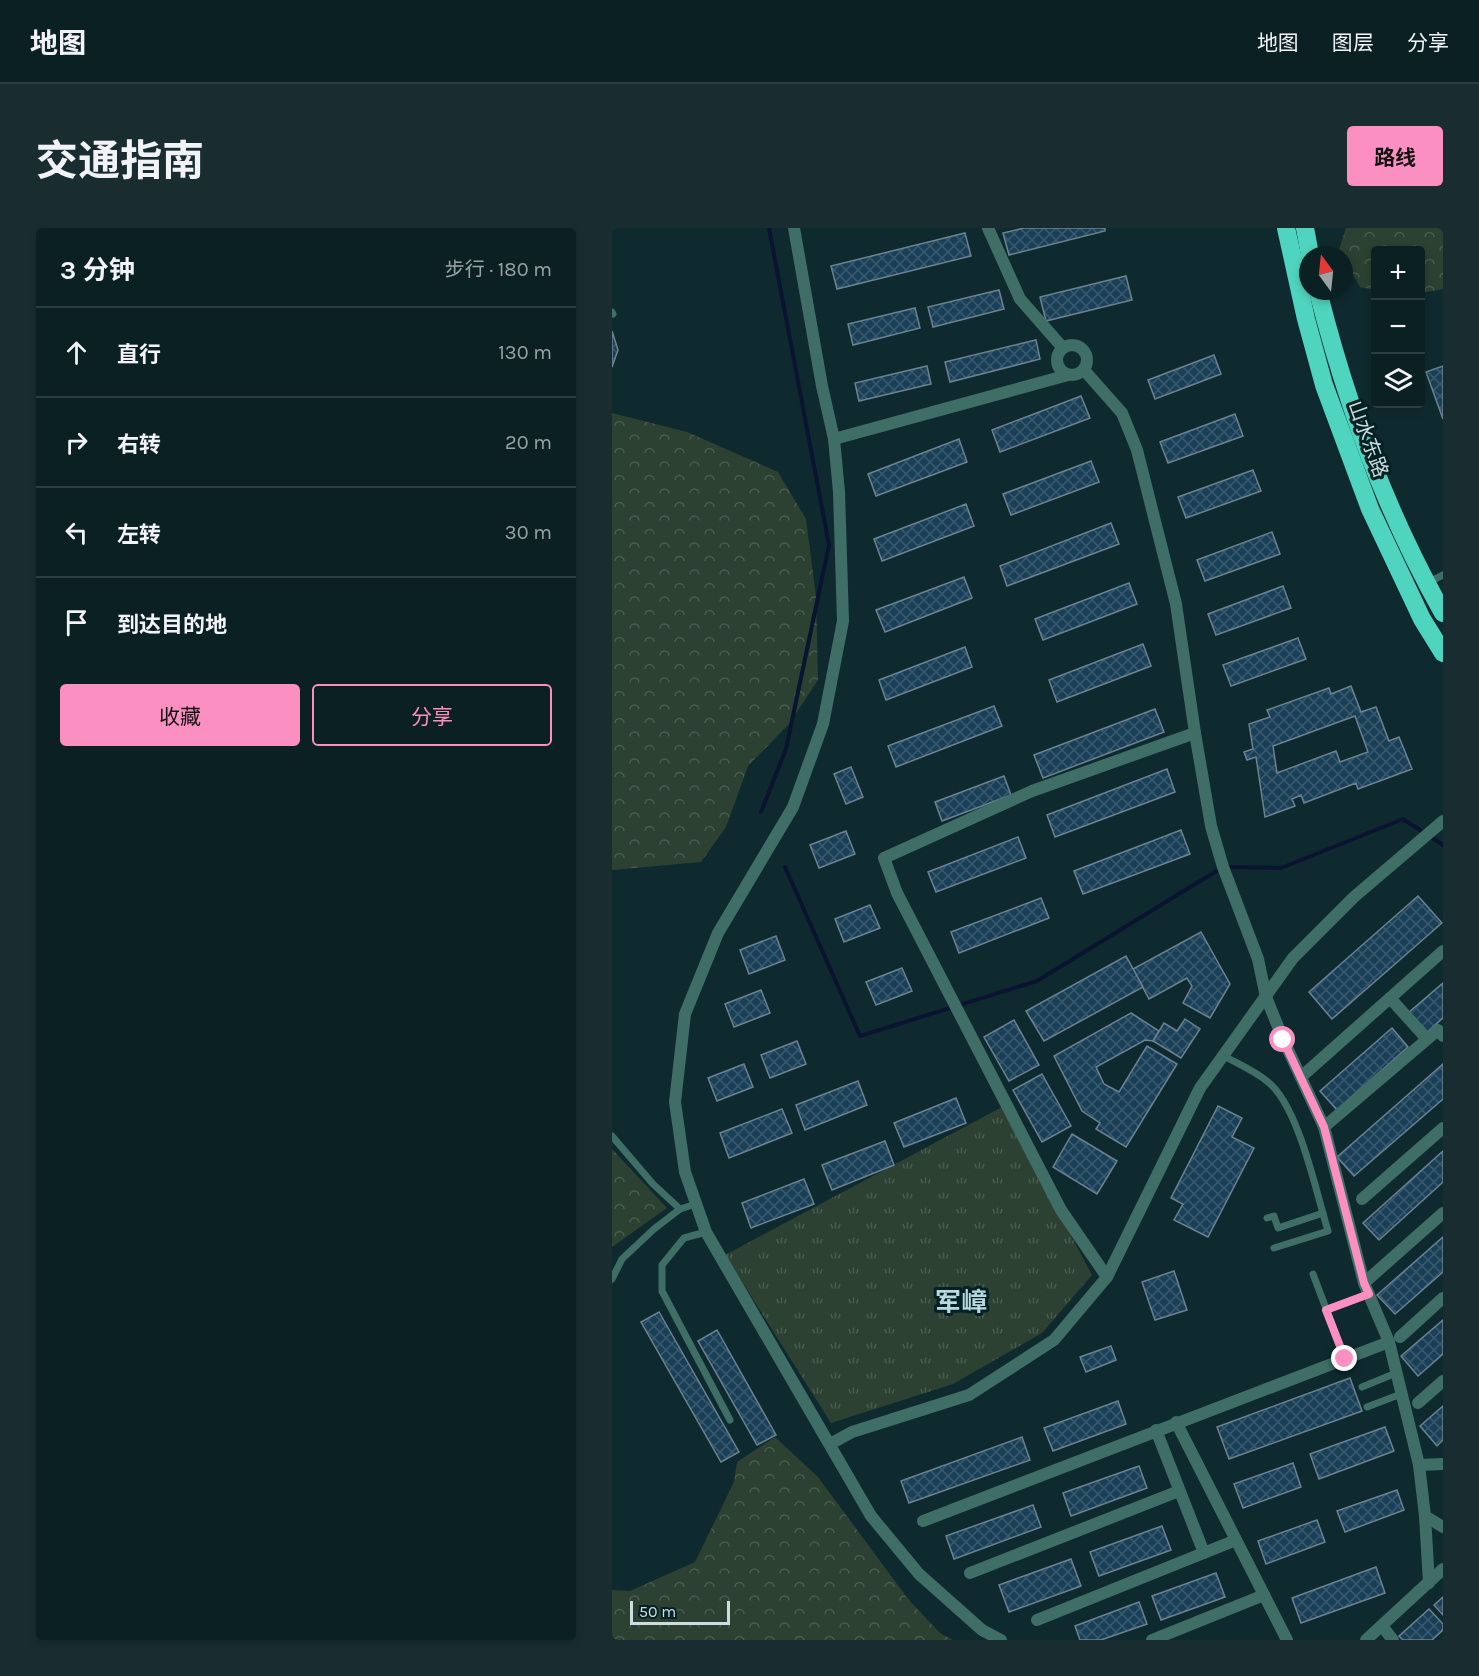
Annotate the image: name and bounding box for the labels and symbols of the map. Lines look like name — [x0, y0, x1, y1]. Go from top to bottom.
north arrow — [1299, 246, 1353, 300]
street label: 山水东路 — [1344, 397, 1392, 481]
route start — [1269, 1026, 1295, 1052]
district label: 军嶂 — [935, 1287, 987, 1318]
route end — [1331, 1345, 1357, 1371]
scale bar — [630, 1598, 730, 1626]

